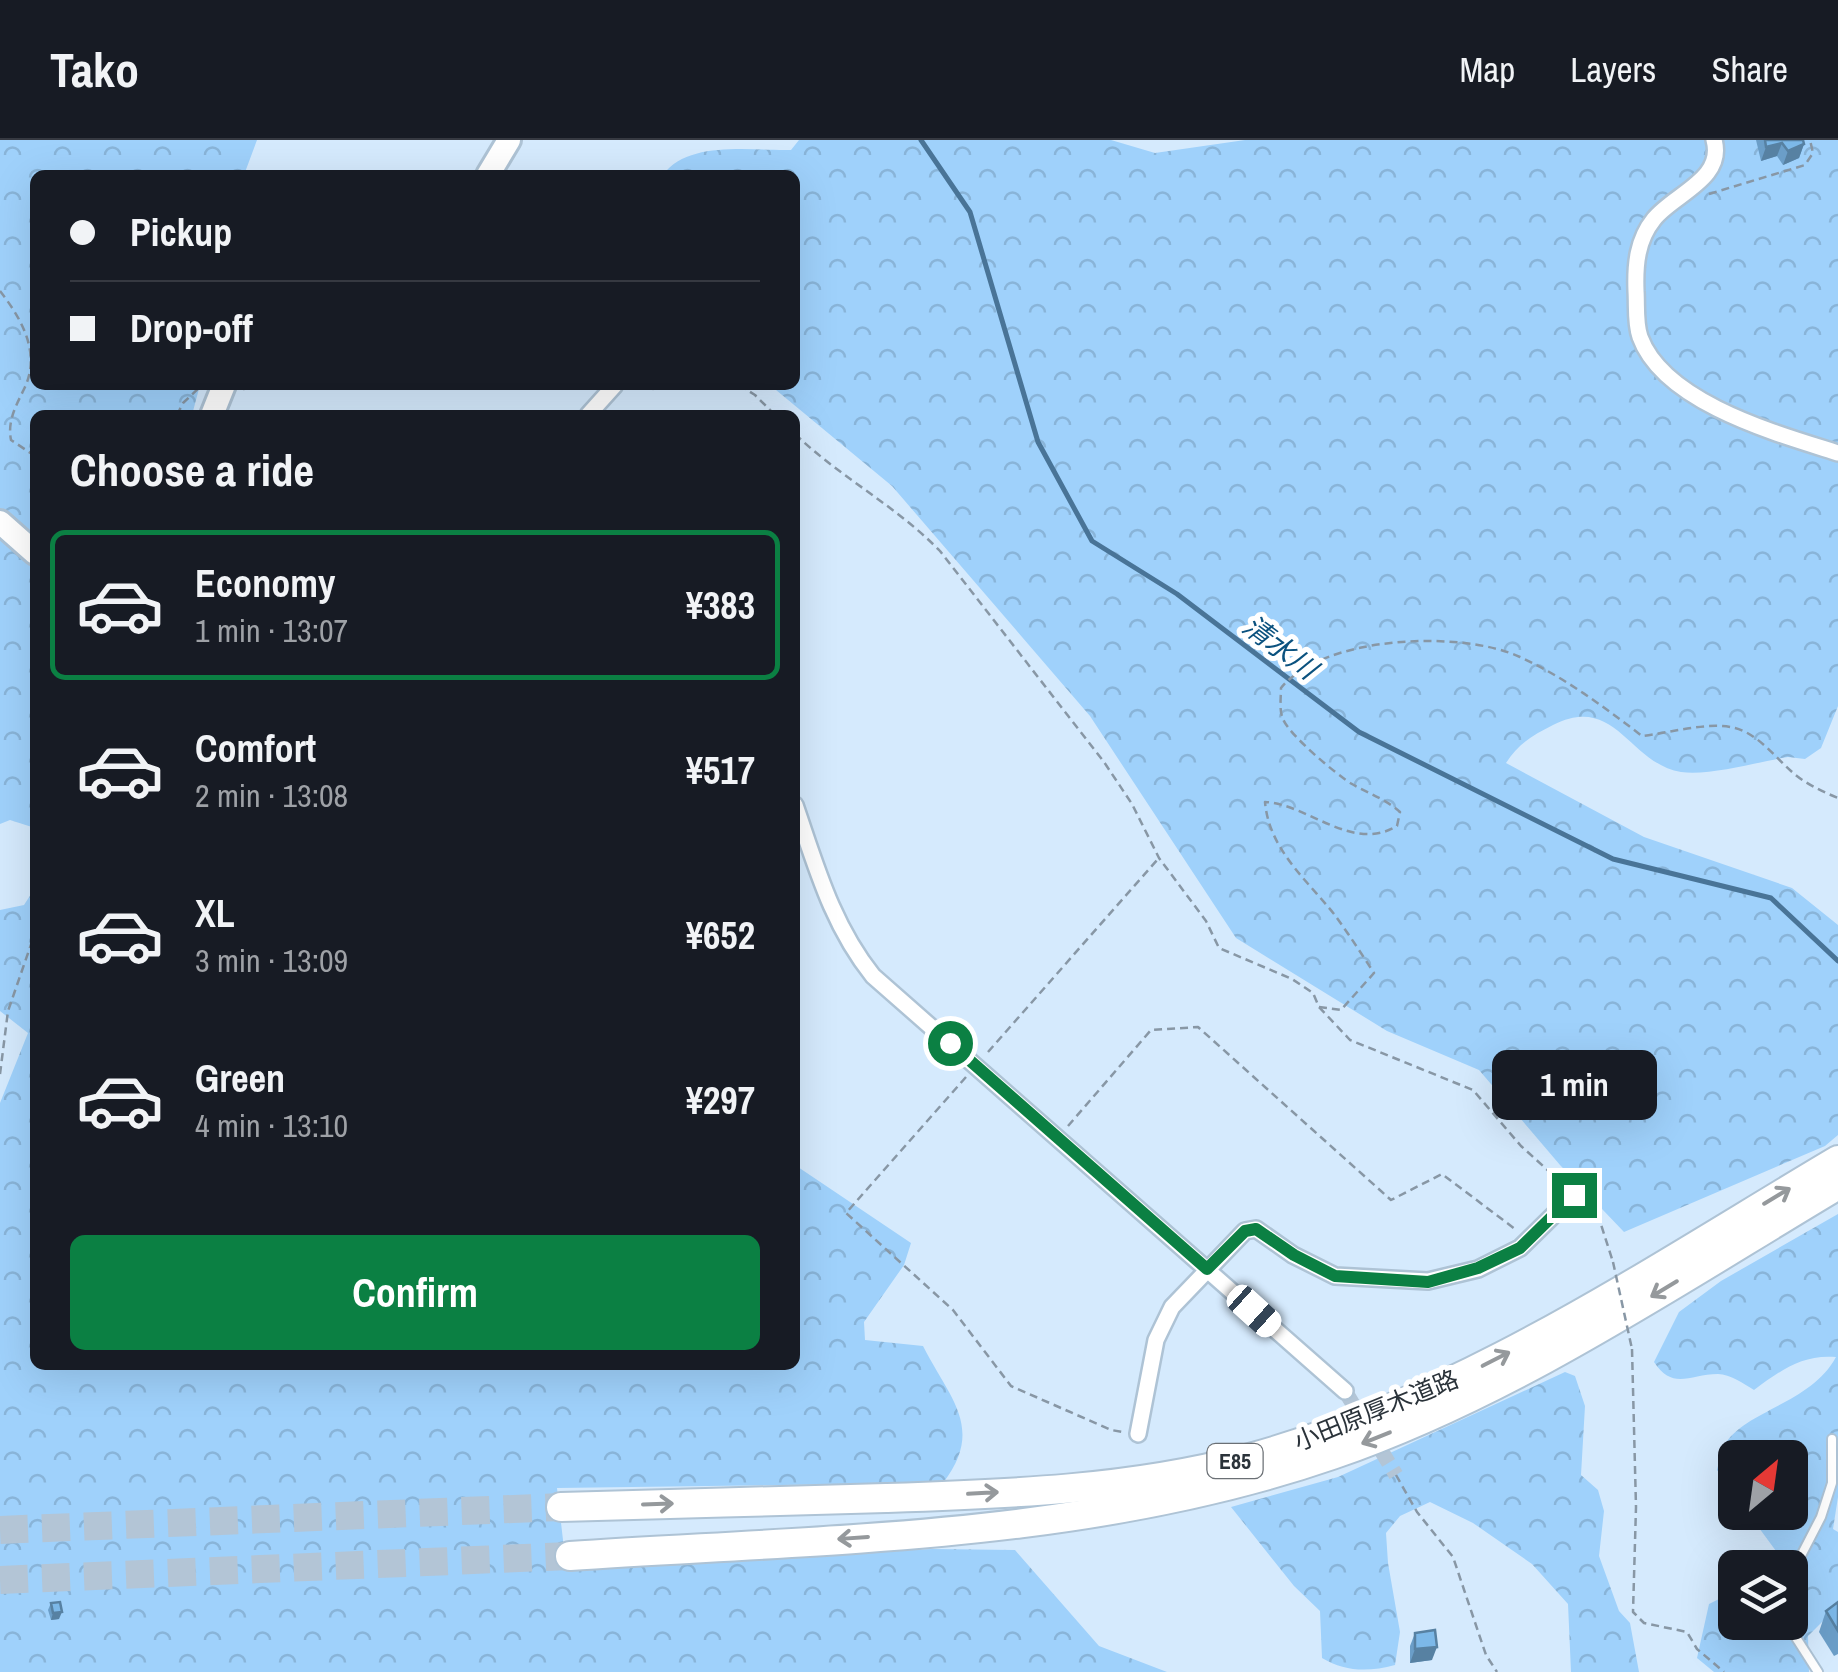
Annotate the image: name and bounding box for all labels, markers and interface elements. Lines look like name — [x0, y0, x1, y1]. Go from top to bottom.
text: Tako — [50, 37, 139, 102]
text: Map — [1459, 46, 1515, 93]
text: Layers — [1570, 46, 1656, 93]
text: Share — [1711, 46, 1788, 93]
text: Pickup — [130, 207, 232, 258]
text: Drop-off — [130, 303, 253, 354]
text: Choose a ride — [70, 439, 314, 500]
text: Economy — [195, 558, 335, 609]
icon: car — [75, 560, 165, 650]
text: ¥383 — [686, 580, 755, 631]
water label: 清水川 — [1235, 607, 1327, 689]
text: 1 min · 13:07 — [195, 609, 348, 652]
text: Comfort — [195, 723, 316, 774]
icon: car — [75, 725, 165, 815]
text: ¥517 — [686, 745, 755, 796]
text: 2 min · 13:08 — [195, 774, 348, 817]
text: XL — [195, 888, 235, 939]
icon: car — [75, 890, 165, 980]
text: ¥652 — [686, 910, 755, 961]
text: 3 min · 13:09 — [195, 939, 348, 982]
route start — [928, 1021, 973, 1066]
callout: 1 min — [1492, 1050, 1656, 1120]
text: Green — [195, 1053, 285, 1104]
icon: car — [75, 1055, 165, 1145]
text: 1 min — [1540, 1063, 1609, 1106]
text: ¥297 — [686, 1075, 755, 1126]
text: 4 min · 13:10 — [195, 1104, 348, 1147]
route end — [1552, 1173, 1597, 1218]
one-way arrow — [1762, 1186, 1791, 1206]
button: Confirm — [70, 1235, 760, 1350]
one-way arrow — [1650, 1279, 1679, 1299]
car — [1222, 1280, 1286, 1342]
one-way arrow — [1480, 1349, 1510, 1368]
street label: 小田原厚木道路 — [1288, 1361, 1464, 1459]
one-way arrow — [1361, 1430, 1391, 1448]
north arrow — [1718, 1440, 1808, 1530]
map controls — [1718, 1440, 1808, 1640]
road number: E85 — [1208, 1444, 1262, 1478]
one-way arrow — [967, 1484, 999, 1503]
one-way arrow — [642, 1495, 674, 1514]
one-way arrow — [837, 1529, 869, 1548]
button: layers — [1718, 1550, 1808, 1640]

